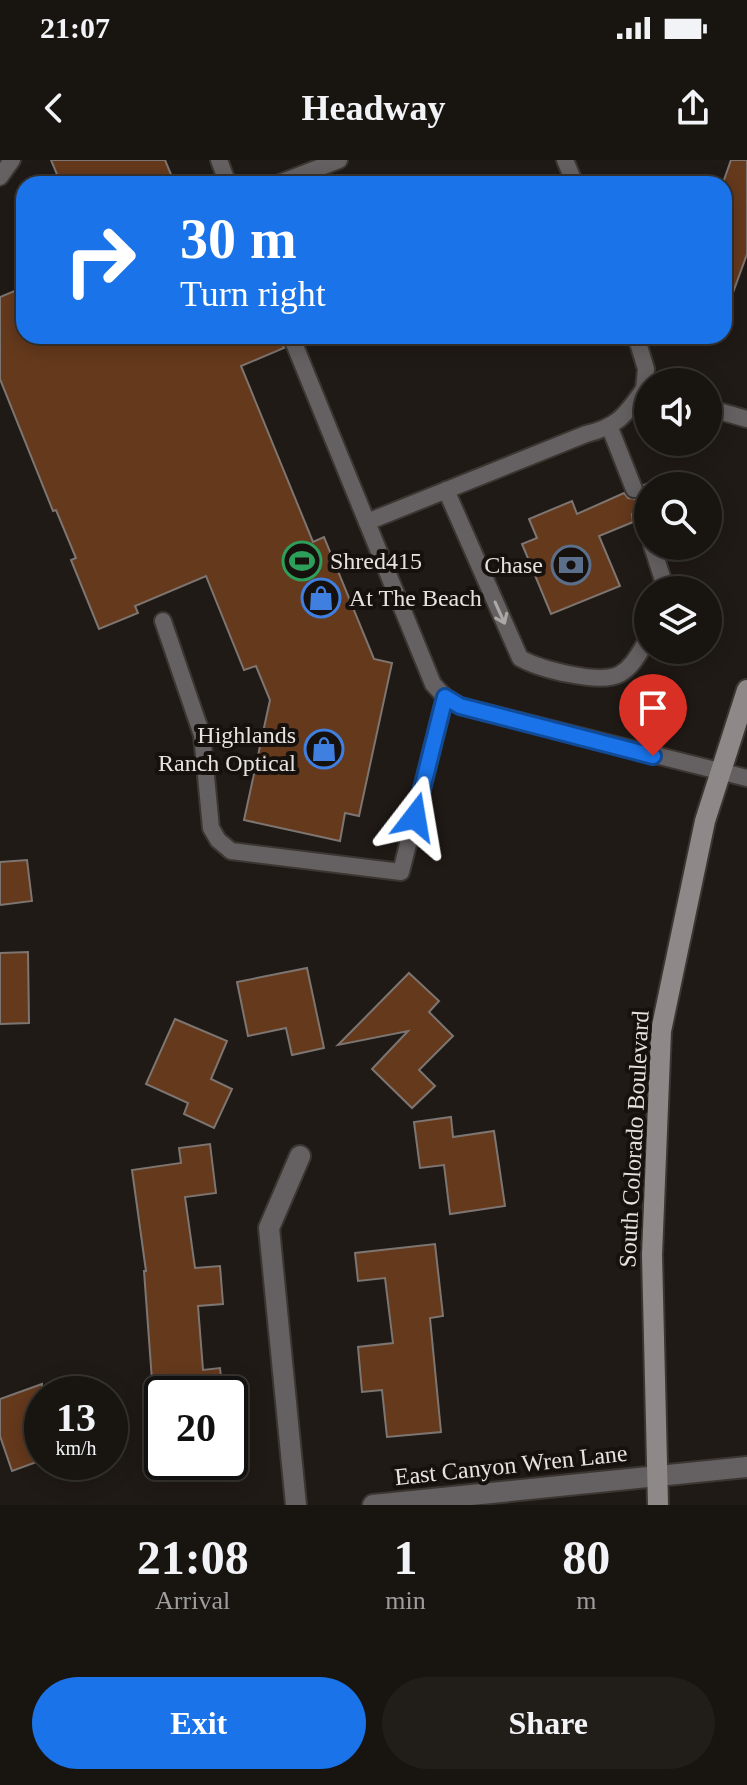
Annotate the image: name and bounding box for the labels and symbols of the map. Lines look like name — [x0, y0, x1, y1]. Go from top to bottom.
sports icon: Shred415 — [281, 540, 323, 582]
bank icon: Chase — [550, 544, 592, 586]
place label: Shred415 — [330, 548, 422, 574]
place label: Chase — [484, 552, 543, 578]
shop icon: At The Beach — [300, 577, 342, 619]
place label: At The Beach — [349, 585, 482, 611]
one-way arrow — [493, 600, 508, 625]
pin — [619, 674, 687, 756]
place label: Highlands Ranch Optical — [158, 722, 296, 776]
shop icon: Highlands Ranch Optical — [303, 728, 345, 770]
position arrow — [373, 775, 457, 859]
street label: South Colorado Boulevard — [614, 1010, 654, 1268]
speed limit sign: 20 — [144, 1376, 248, 1480]
street label: East Canyon Wren Lane — [393, 1440, 629, 1490]

